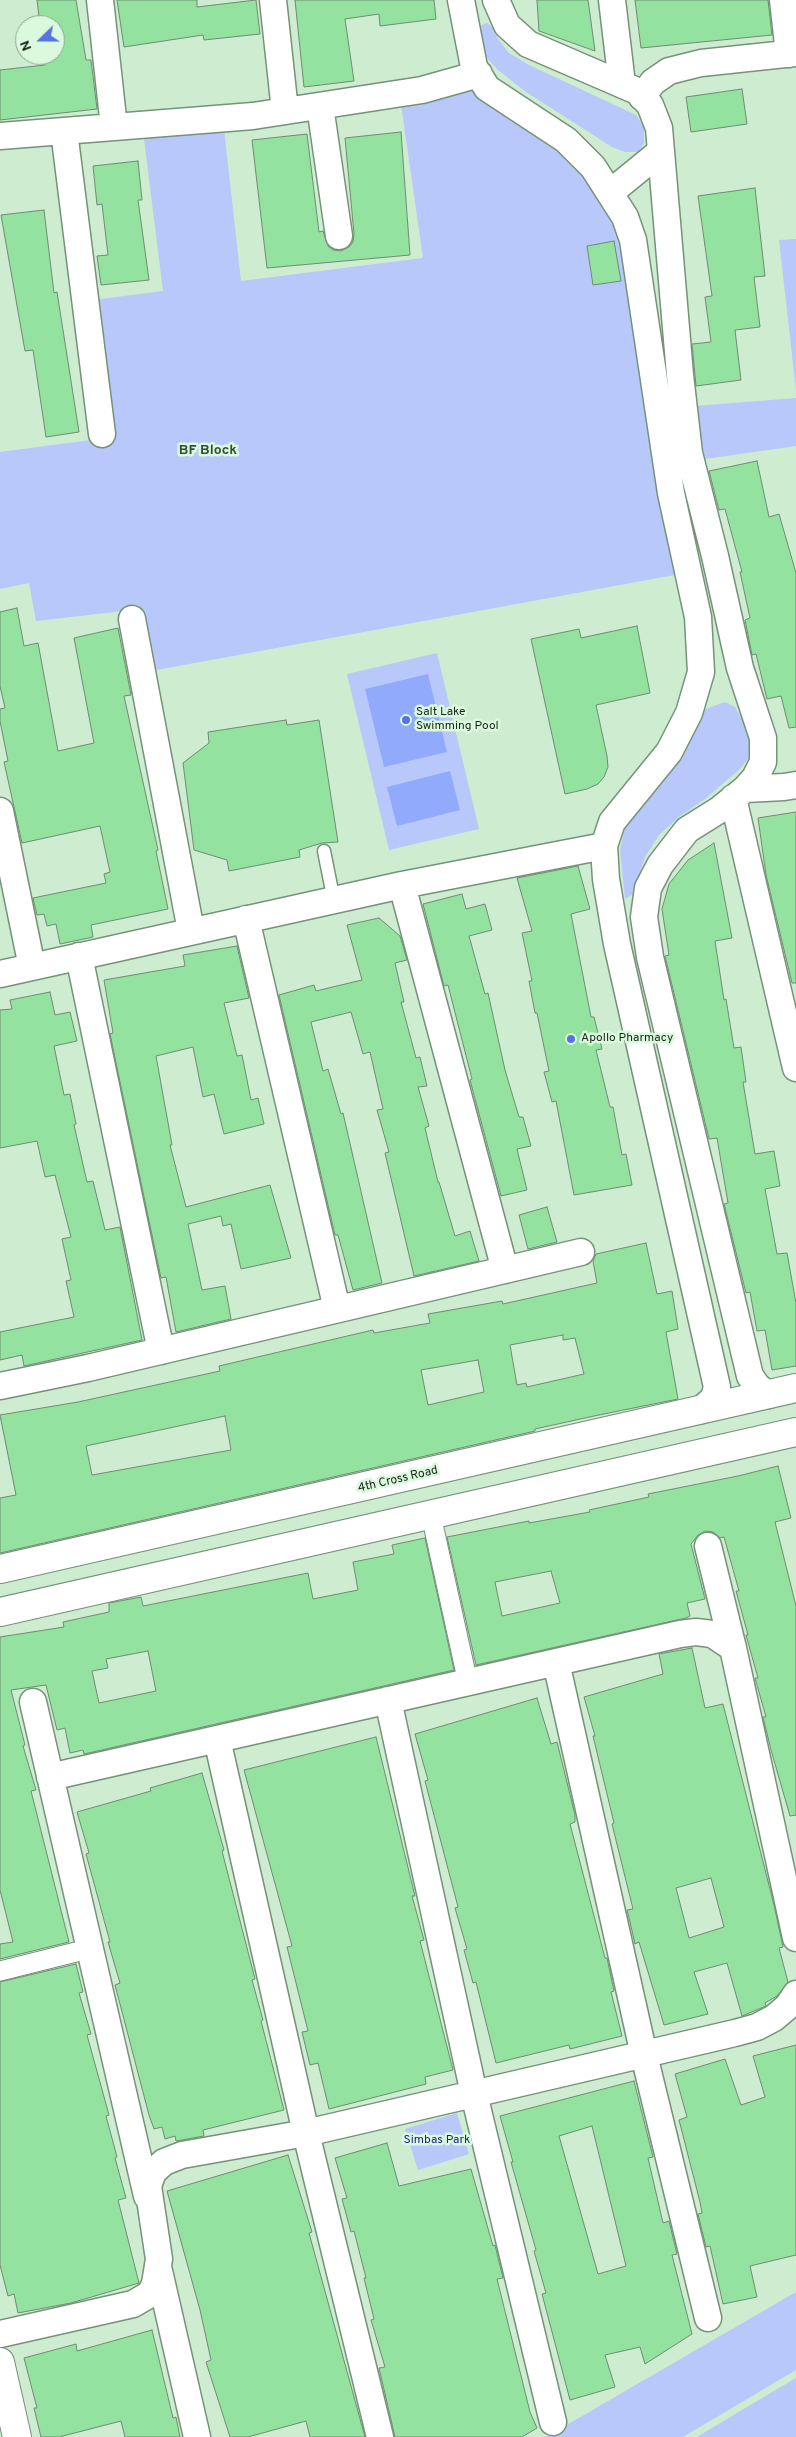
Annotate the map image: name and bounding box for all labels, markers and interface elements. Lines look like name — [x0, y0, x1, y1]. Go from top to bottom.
north arrow — [15, 15, 65, 65]
text: N — [17, 38, 36, 53]
district label: BF Block — [179, 443, 237, 459]
place label: Salt Lake Swimming Pool — [416, 706, 499, 734]
marker: Salt Lake Swimming Pool — [400, 714, 412, 726]
place label: Apollo Pharmacy — [581, 1032, 673, 1046]
marker: Apollo Pharmacy — [565, 1033, 577, 1045]
street label: 4th Cross Road — [356, 1464, 440, 1496]
park label: Simbas Park — [404, 2134, 470, 2148]

